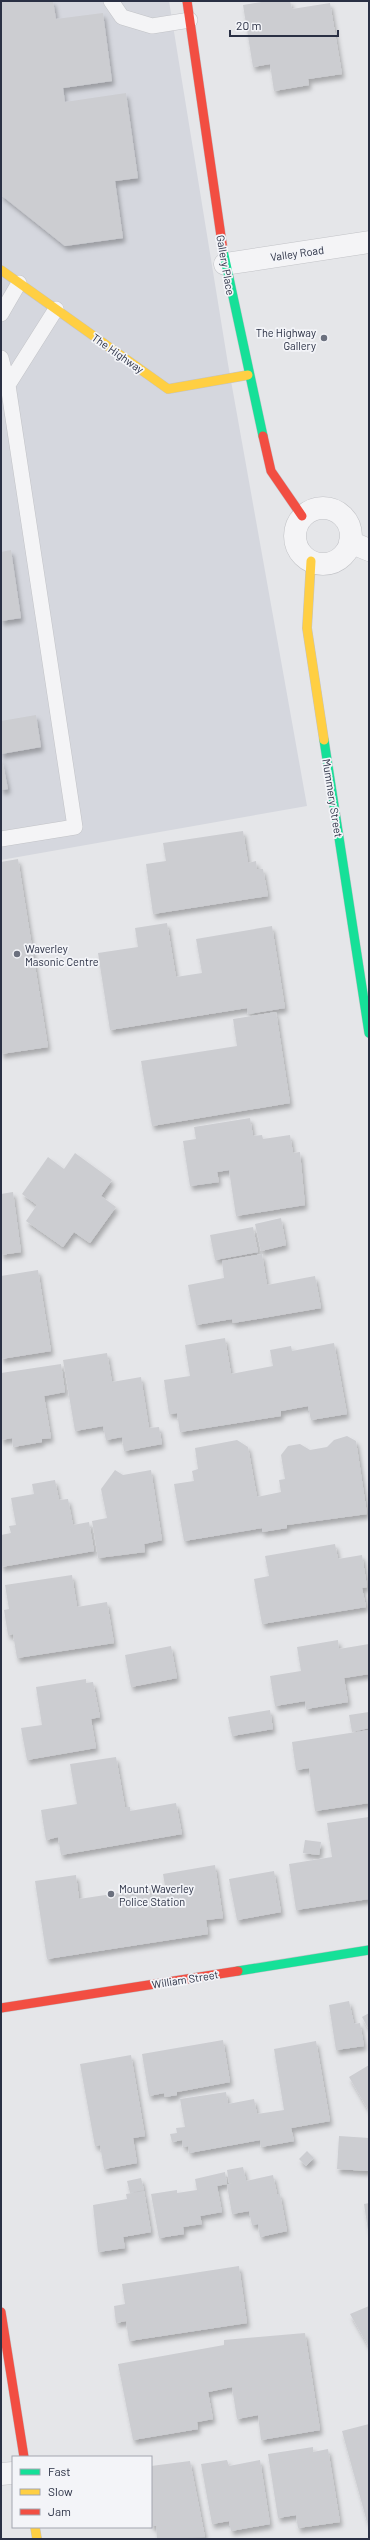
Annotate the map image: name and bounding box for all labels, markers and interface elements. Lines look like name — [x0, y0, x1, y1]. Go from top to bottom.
scale bar — [230, 12, 338, 38]
text: 20 m — [236, 18, 262, 32]
street label: Gallery Place — [214, 234, 238, 296]
street label: Valley Road — [269, 243, 325, 263]
place label: The Highway Gallery — [256, 326, 316, 352]
street label: The Highway — [90, 330, 146, 376]
marker: The Highway Gallery — [319, 333, 329, 343]
street label: Mummery Street — [320, 758, 346, 838]
place label: Waverley Masonic Centre — [25, 942, 99, 968]
marker: Waverley Masonic Centre — [12, 949, 22, 959]
place label: Mount Waverley Police Station — [119, 1882, 194, 1908]
marker: Mount Waverley Police Station — [106, 1889, 116, 1899]
street label: William Street — [151, 1967, 219, 1991]
legend — [12, 2456, 152, 2528]
text: Fast — [48, 2464, 71, 2478]
text: Slow — [48, 2484, 73, 2498]
text: Jam — [48, 2504, 71, 2518]

